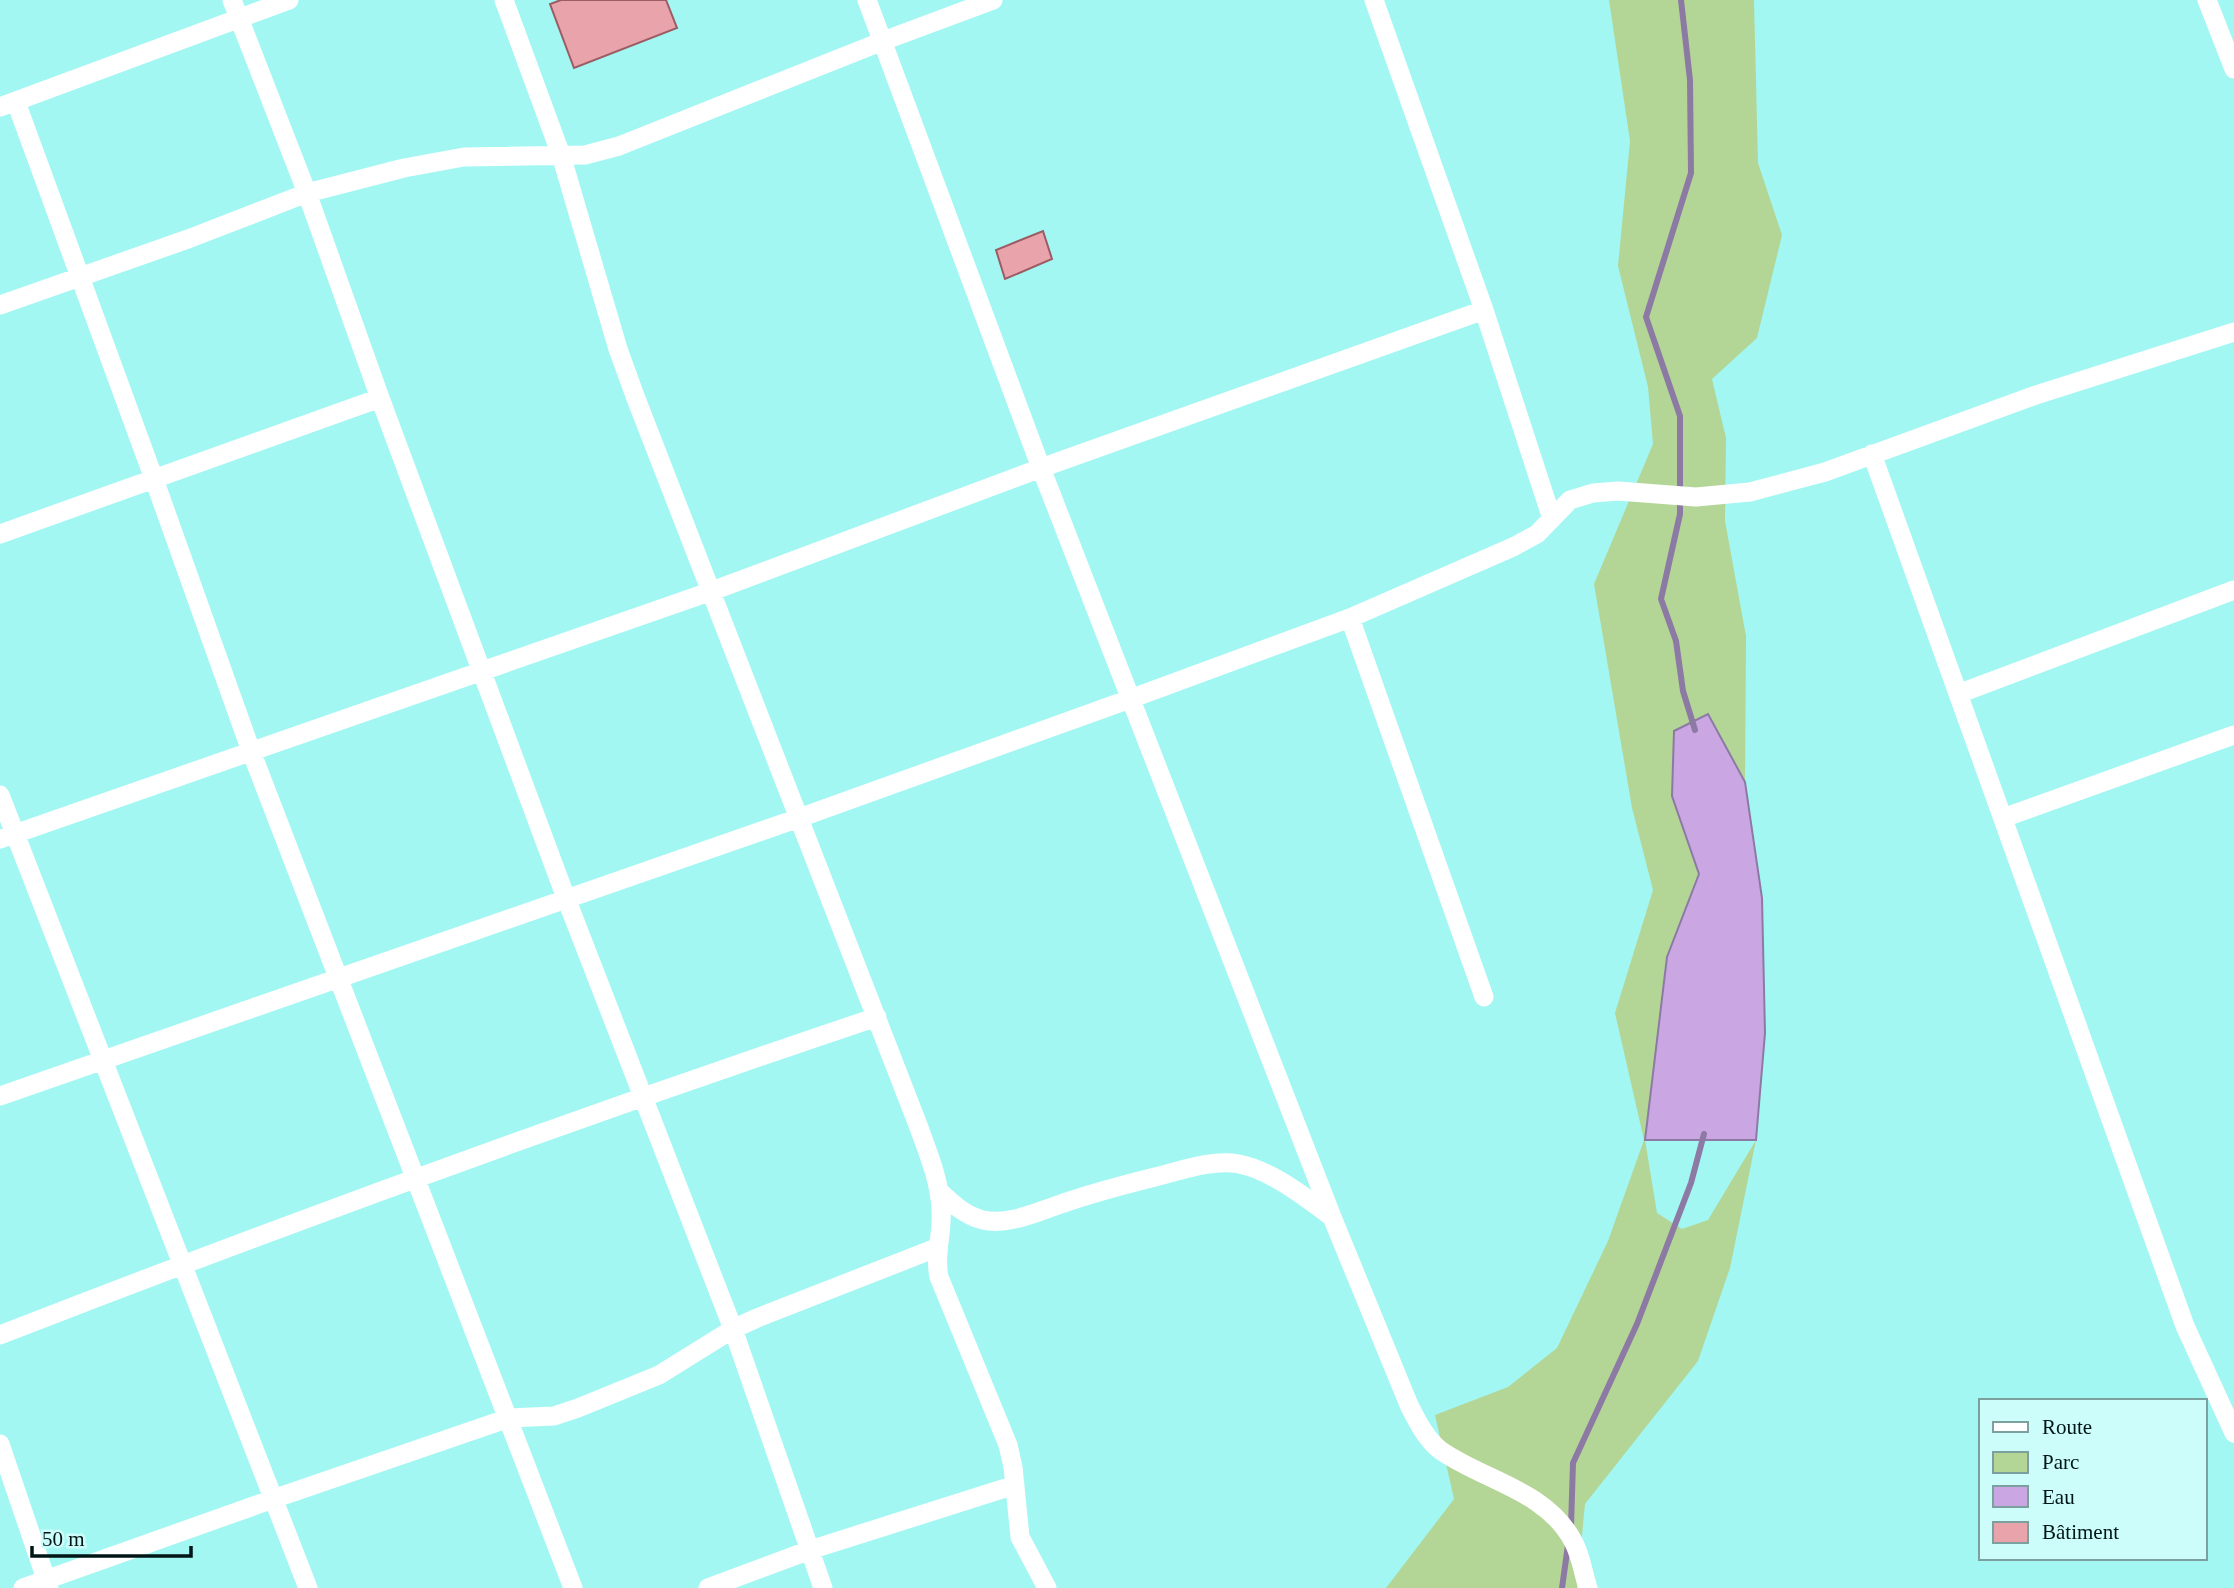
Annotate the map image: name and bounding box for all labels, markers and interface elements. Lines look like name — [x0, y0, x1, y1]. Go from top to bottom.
legend — [1979, 1399, 2206, 1560]
text: Route — [2042, 1415, 2092, 1439]
text: Parc — [2042, 1450, 2079, 1474]
text: Eau — [2042, 1485, 2075, 1509]
scale bar — [32, 1514, 191, 1558]
text: Bâtiment — [2042, 1520, 2119, 1544]
text: 50 m — [42, 1527, 85, 1551]

